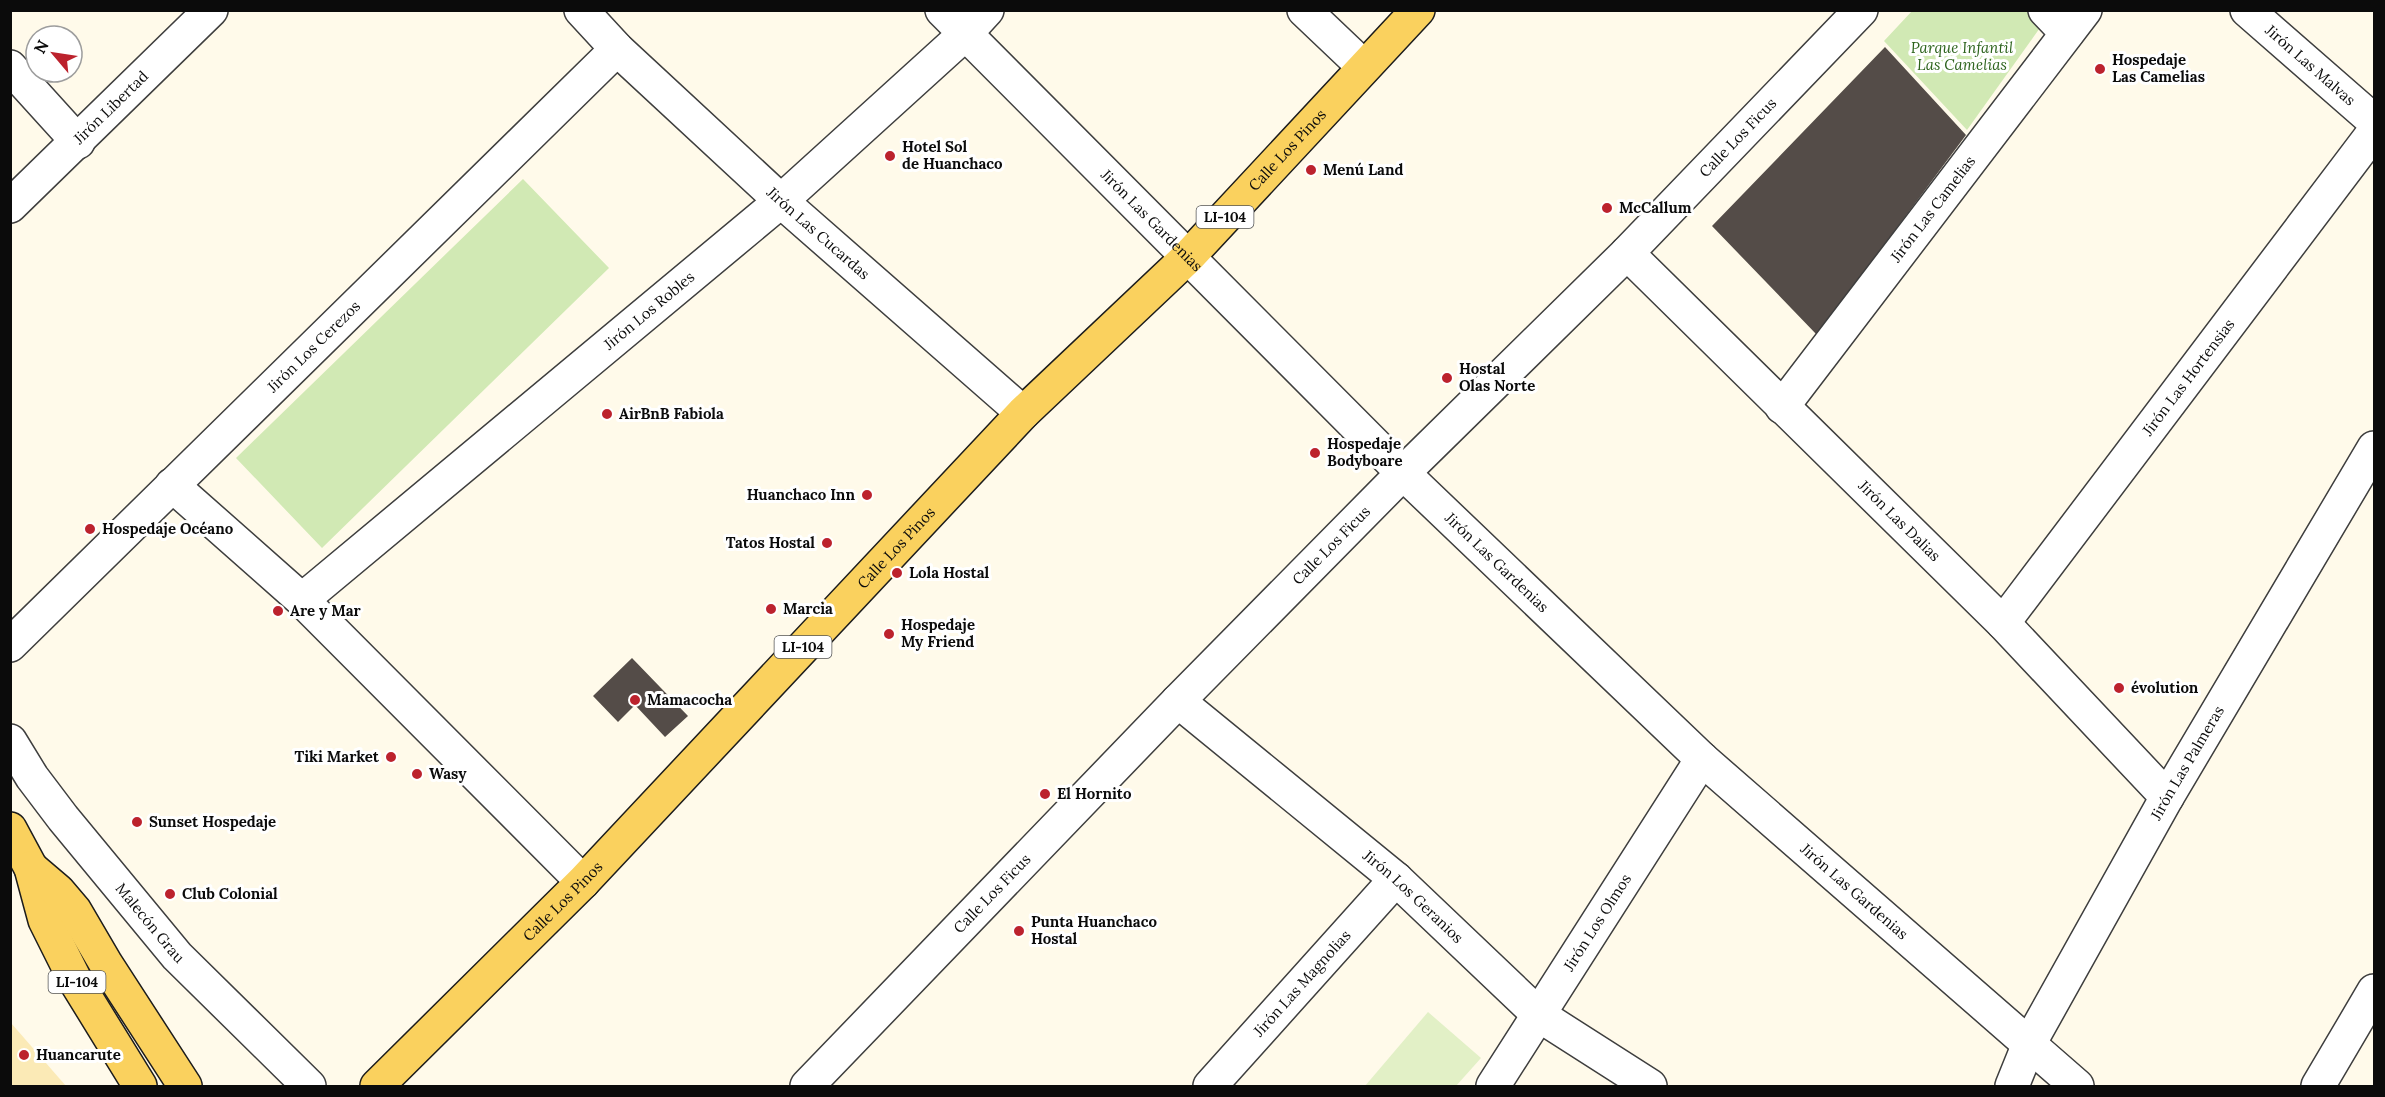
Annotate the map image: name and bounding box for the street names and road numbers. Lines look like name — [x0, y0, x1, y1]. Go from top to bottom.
street label: Jirón Las Malvas — [2261, 20, 2360, 109]
street label: Jirón Libertad — [69, 67, 152, 149]
street label: Calle Los Ficus — [1695, 94, 1780, 181]
street label: Calle Los Pinos — [1244, 105, 1330, 195]
street label: Jirón Las Camelias — [1886, 152, 1979, 266]
street label: Jirón Las Gardenias — [1096, 164, 1207, 275]
street label: Jirón Las Cucardas — [762, 182, 874, 283]
road number: LI-104 — [1196, 206, 1254, 228]
street label: Jirón Los Robles — [599, 267, 698, 354]
street label: Jirón Los Cerezos — [262, 296, 364, 397]
street label: Jirón Las Hortensias — [2137, 315, 2239, 440]
street label: Jirón Las Dalias — [1854, 475, 1945, 565]
street label: Calle Los Ficus — [1288, 502, 1374, 589]
street label: Calle Los Pinos — [853, 503, 939, 592]
street label: Jirón Las Gardenias — [1440, 508, 1553, 616]
road number: LI-104 — [774, 636, 832, 658]
street label: Jirón Las Palmeras — [2146, 702, 2228, 824]
street label: Jirón Las Gardenias — [1796, 839, 1912, 943]
street label: Jirón Los Geranios — [1359, 845, 1468, 947]
street label: Calle Los Ficus — [949, 850, 1035, 937]
street label: Calle Los Pinos — [519, 857, 606, 945]
street label: Jirón Los Olmos — [1558, 870, 1635, 975]
street label: Malecón Grau — [112, 879, 189, 967]
street label: Jirón Las Magnolias — [1249, 926, 1355, 1041]
road number: LI-104 — [48, 971, 106, 993]

